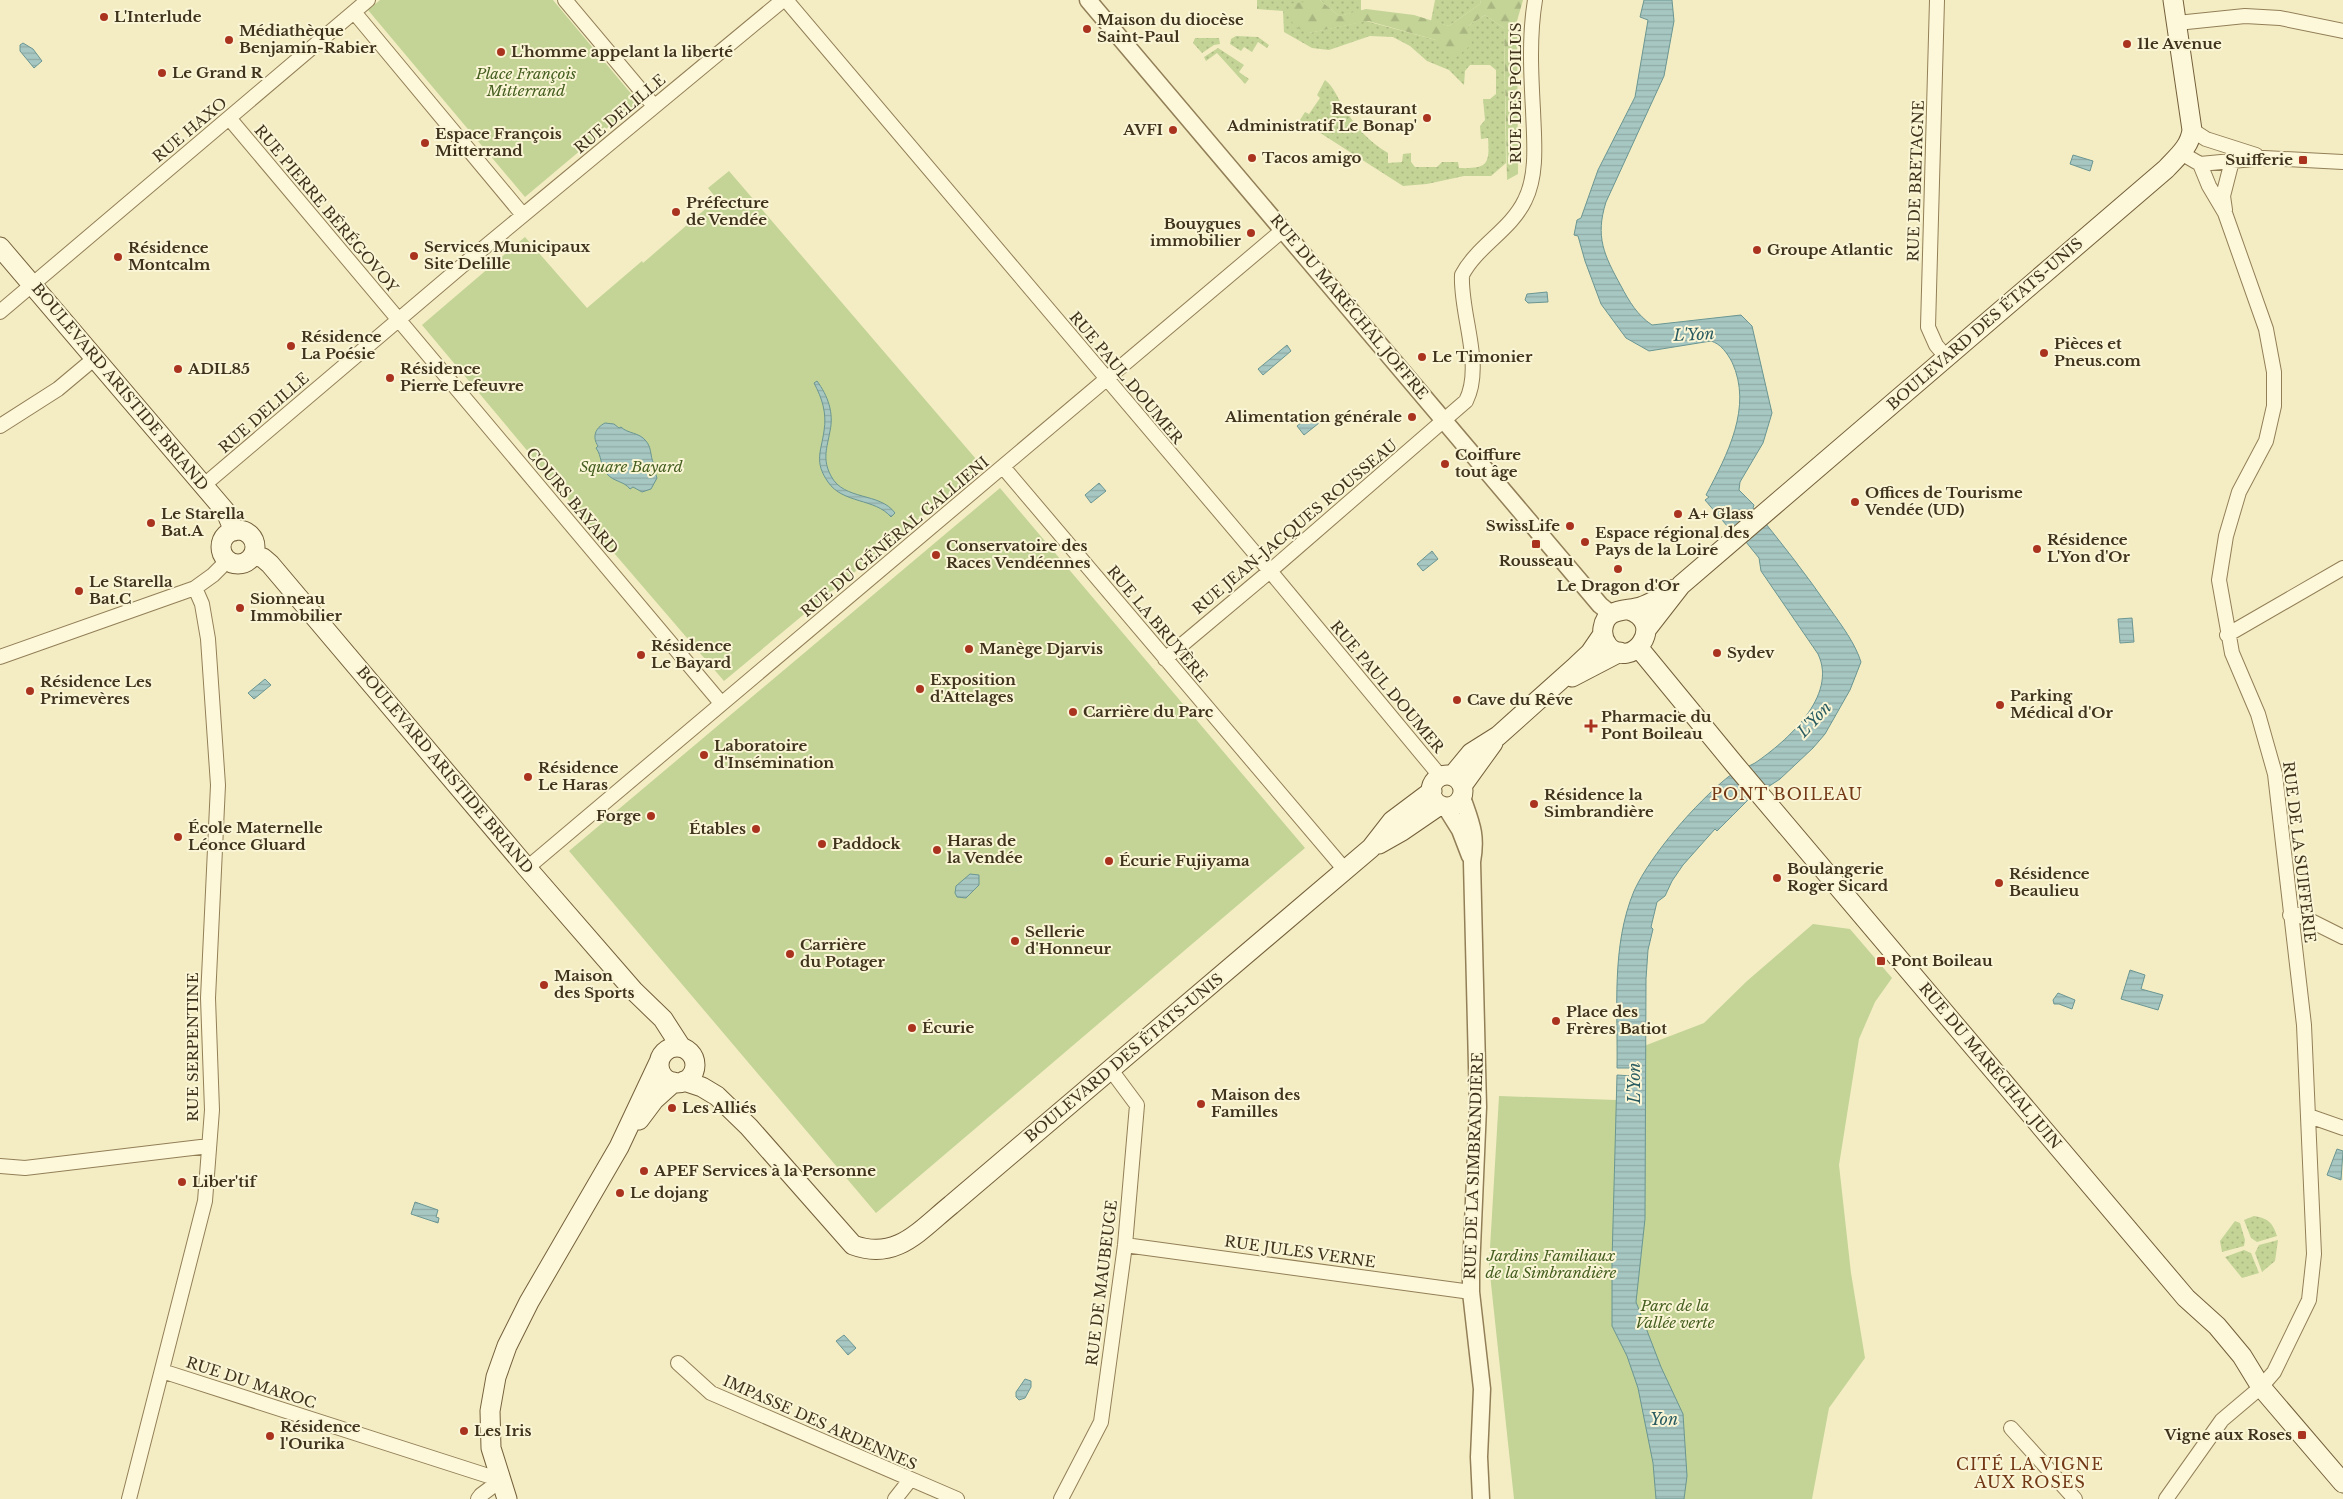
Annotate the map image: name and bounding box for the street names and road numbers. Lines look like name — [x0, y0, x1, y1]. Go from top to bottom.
street label: RUE DES POILUS — [1506, 22, 1525, 164]
street label: RUE DELILLE — [570, 70, 669, 157]
street label: RUE HAXO — [149, 93, 231, 166]
street label: RUE DE BRETAGNE — [1903, 100, 1928, 262]
street label: RUE PIERRE BÉRÉGOVOY — [250, 121, 403, 297]
street label: RUE DU MARÉCHAL JOFFRE — [1266, 210, 1432, 403]
street label: BOULEVARD DES ÉTATS-UNIS — [1883, 233, 2086, 414]
street label: BOULEVARD ARISTIDE BRIAND — [28, 279, 213, 494]
street label: RUE PAUL DOUMER — [1065, 308, 1188, 449]
street label: RUE DELILLE — [215, 368, 313, 457]
street label: RUE JEAN-JACQUES ROUSSEAU — [1188, 435, 1401, 618]
street label: COURS BAYARD — [522, 444, 622, 558]
street label: RUE DU GÉNÉRAL GALLIENI — [797, 452, 993, 621]
street label: RUE LA BRUYÈRE — [1103, 562, 1212, 686]
street label: RUE PAUL DOUMER — [1326, 617, 1449, 758]
street label: BOULEVARD ARISTIDE BRIAND — [353, 662, 538, 877]
street label: RUE DE LA SUIFFERIE — [2279, 760, 2320, 944]
street label: BOULEVARD DES ÉTATS-UNIS — [1021, 969, 1227, 1146]
street label: RUE SERPENTINE — [183, 972, 202, 1122]
street label: RUE DU MARÉCHAL JUIN — [1915, 979, 2066, 1153]
street label: RUE DE LA SIMBRANDIÈRE — [1460, 1052, 1487, 1280]
street label: RUE DE MAUBEUGE — [1082, 1199, 1121, 1367]
street label: RUE JULES VERNE — [1223, 1231, 1377, 1272]
street label: RUE DU MAROC — [184, 1353, 319, 1413]
street label: IMPASSE DES ARDENNES — [720, 1371, 920, 1474]

